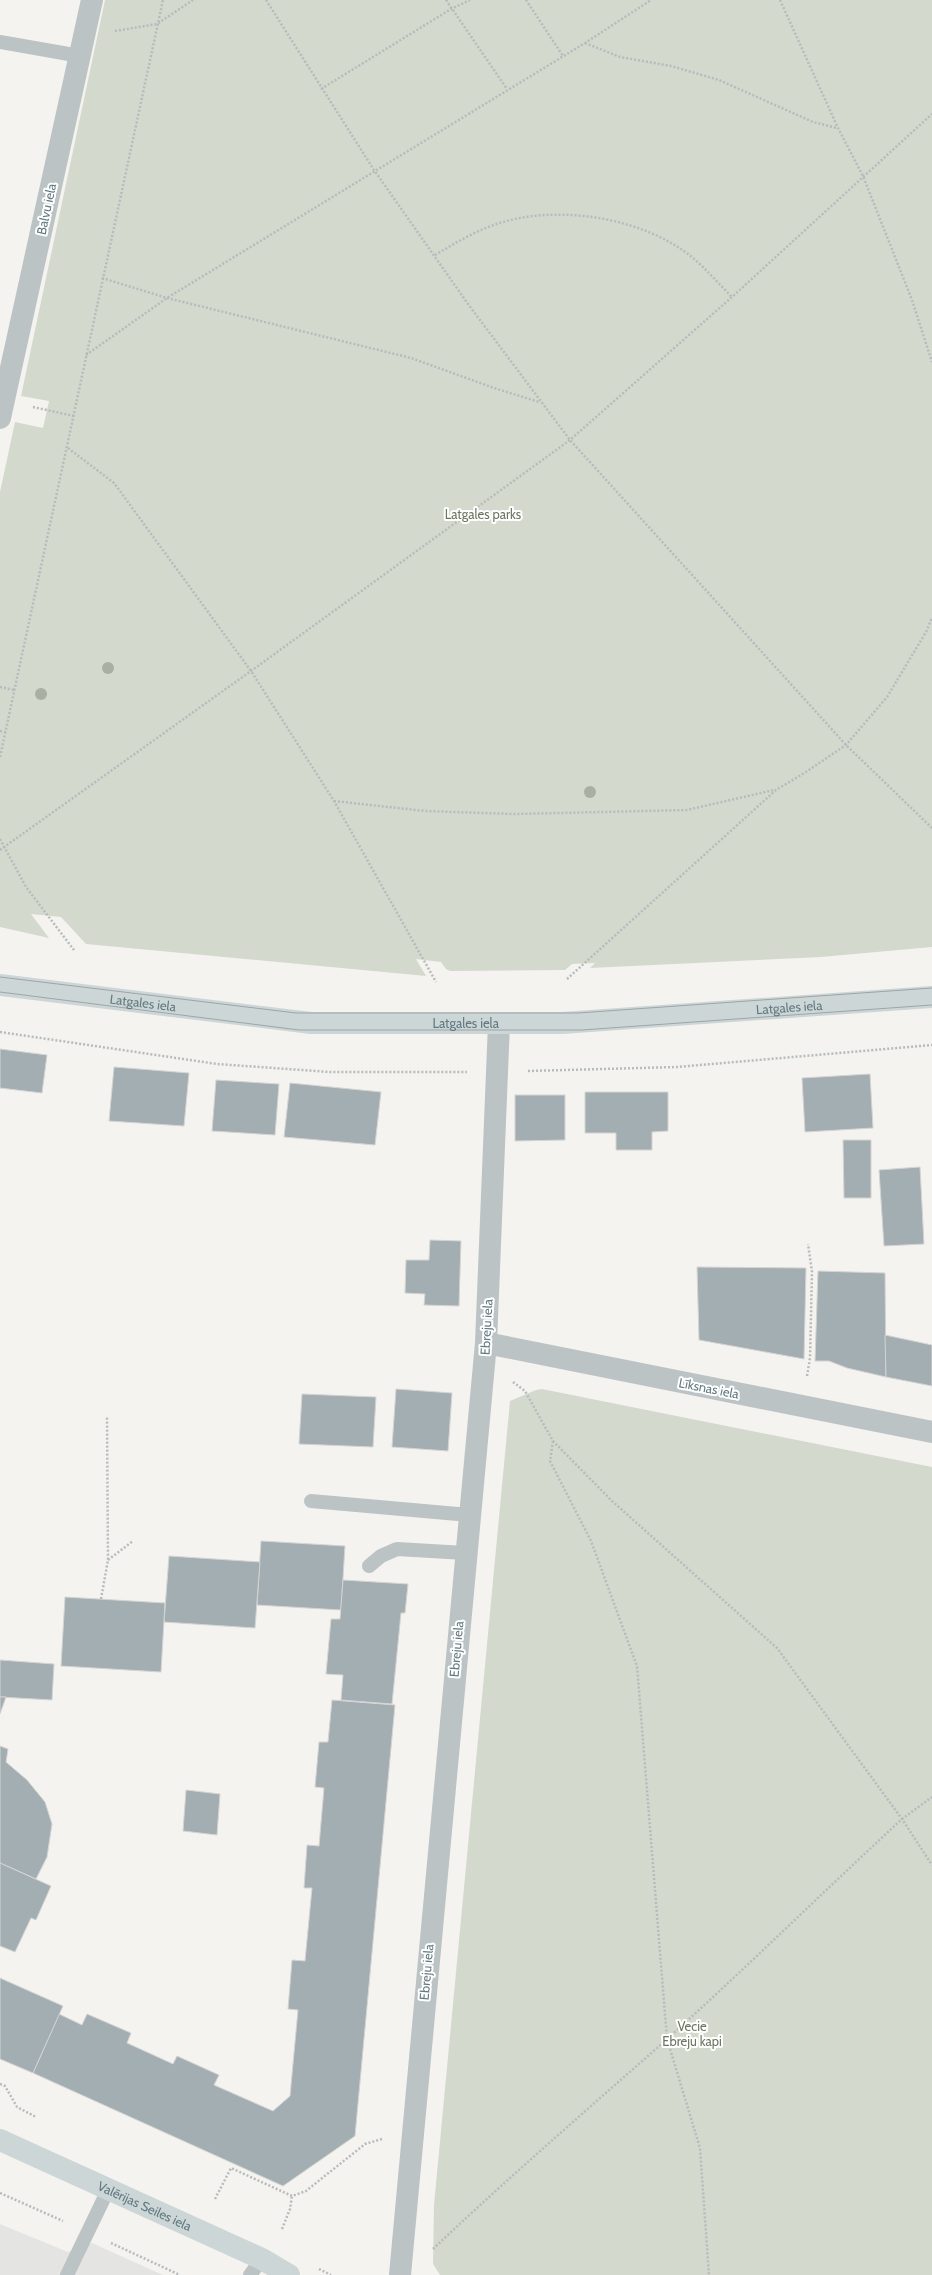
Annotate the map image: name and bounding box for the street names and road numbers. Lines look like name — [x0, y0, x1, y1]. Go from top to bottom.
street label: Balvu iela — [33, 181, 59, 236]
street label: Latgales iela — [109, 990, 178, 1015]
street label: Latgales iela — [755, 997, 824, 1017]
street label: Latgales iela — [432, 1015, 500, 1031]
street label: Ebreju iela — [477, 1298, 496, 1356]
street label: Līksnas iela — [678, 1374, 741, 1402]
street label: Ebreju iela — [446, 1620, 467, 1678]
street label: Ebreju iela — [416, 1943, 437, 2001]
street label: Valērijas Seiles iela — [95, 2178, 195, 2234]

